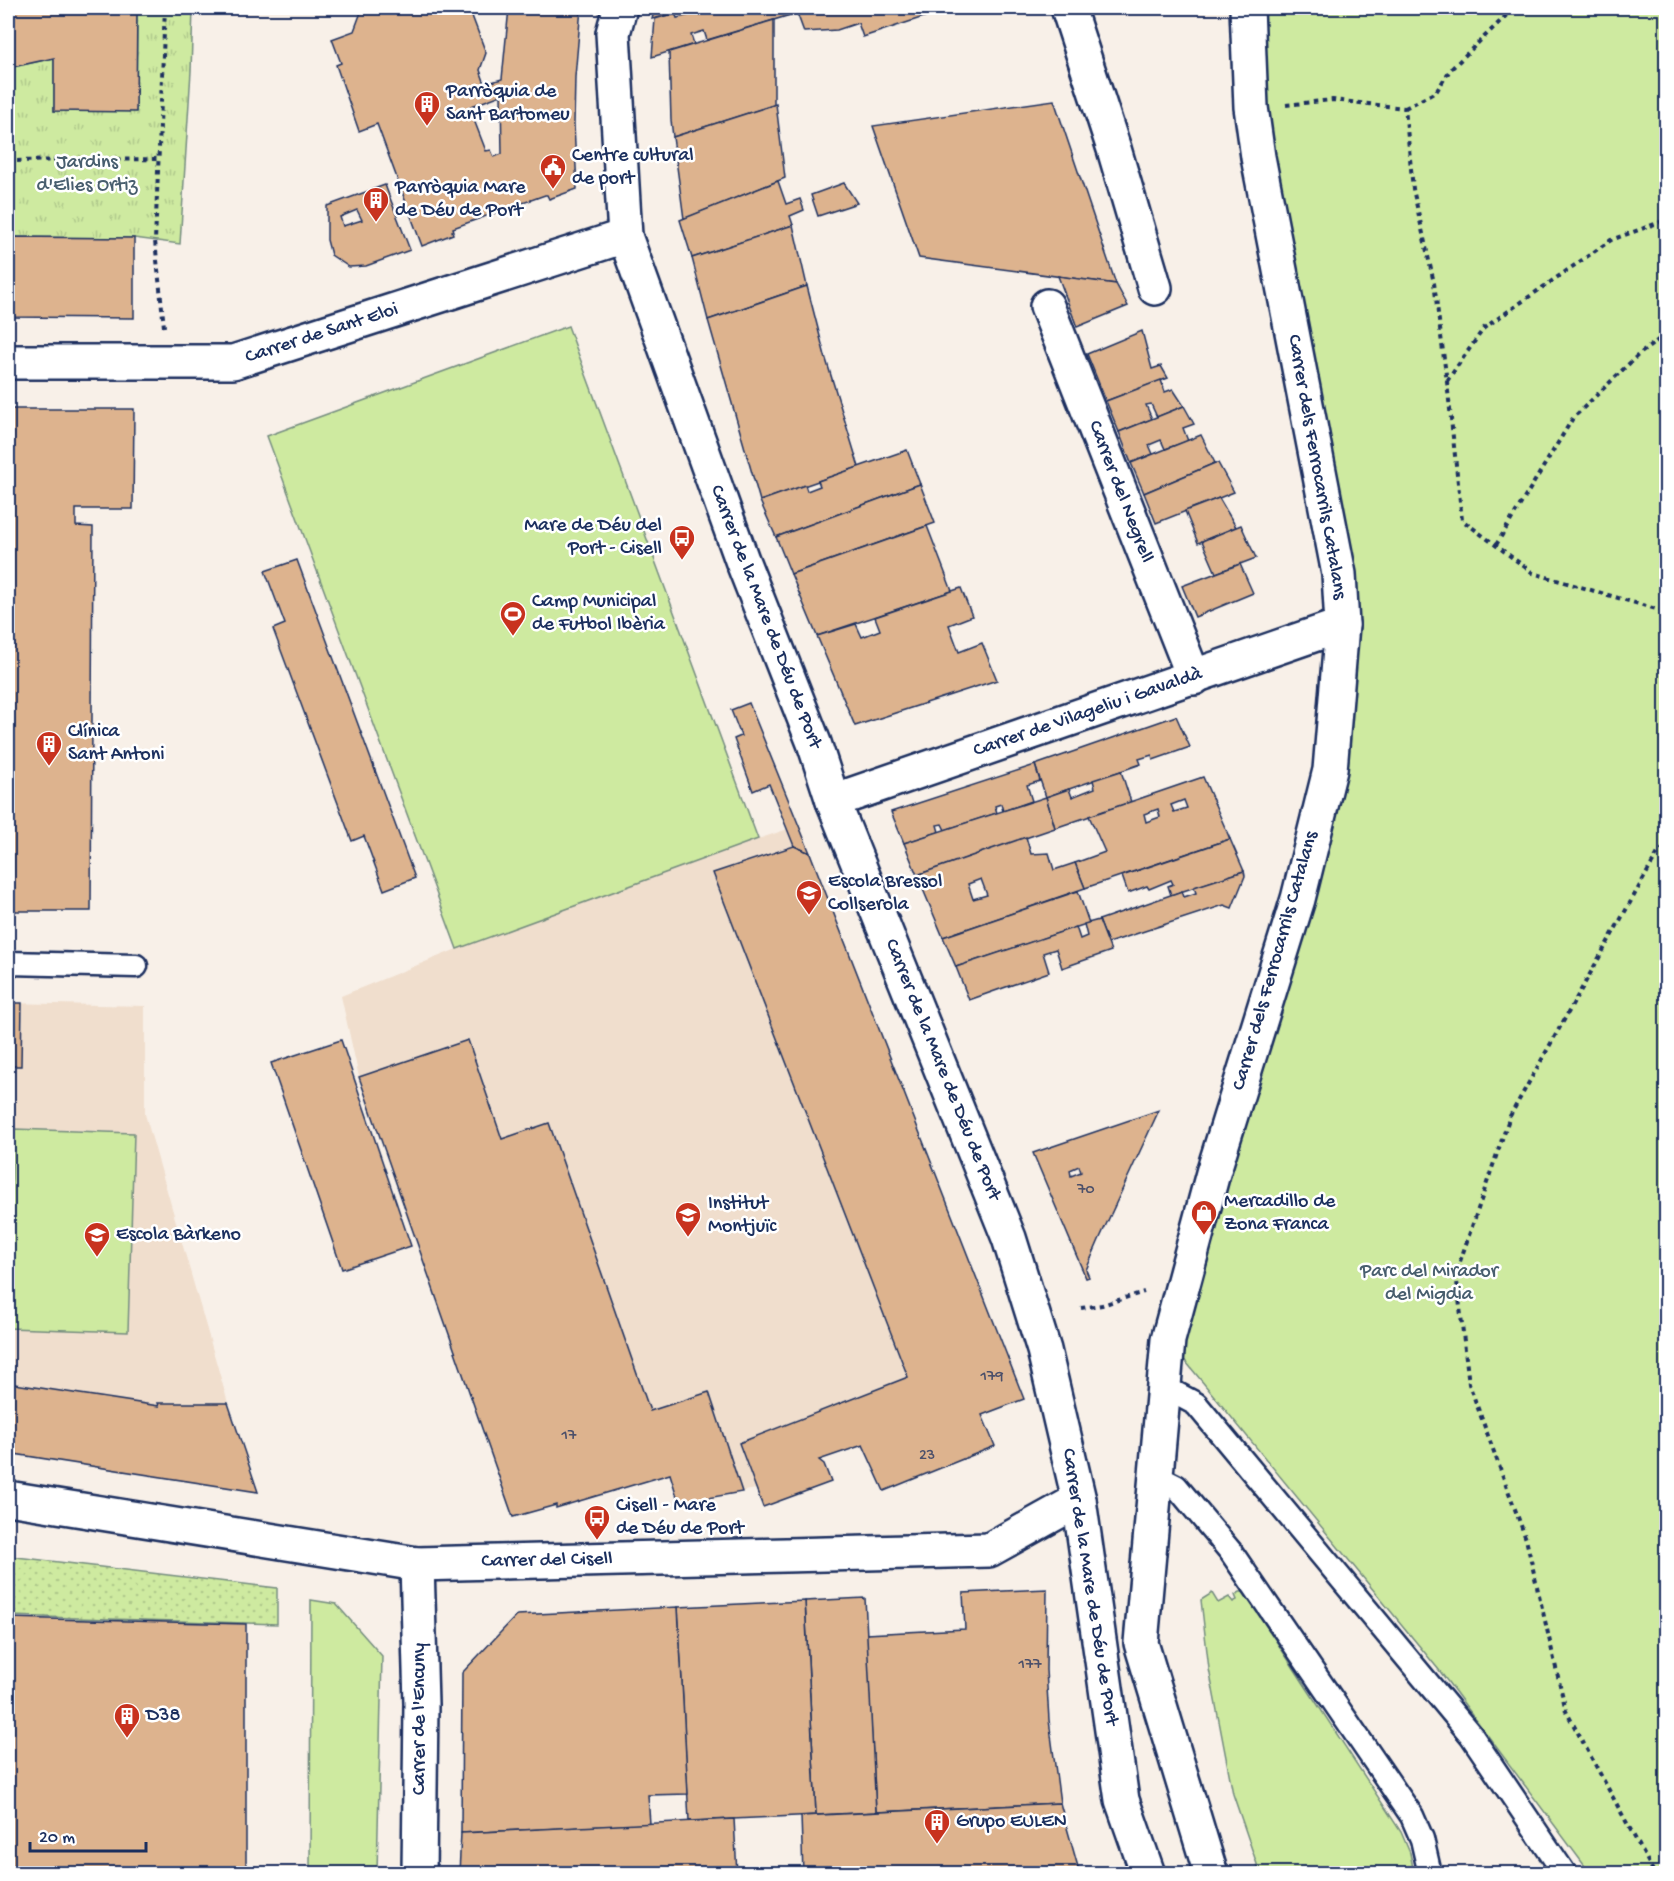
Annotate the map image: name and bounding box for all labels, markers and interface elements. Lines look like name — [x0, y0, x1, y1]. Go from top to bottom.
place label: Parròquia de Sant Bartomeu — [445, 81, 570, 127]
building icon: Parròquia de Sant Bartomeu — [412, 89, 442, 127]
place label: Centre cultural de port — [572, 145, 694, 191]
park label: Jardins d'Elies Ortiz — [37, 152, 139, 198]
public building icon: Centre cultural de port — [538, 152, 568, 190]
place label: Parròquia Mare de Déu de Port — [394, 177, 526, 223]
building icon: Parròquia Mare de Déu de Port — [361, 185, 391, 223]
street label: Carrer de Sant Eloi — [243, 298, 401, 370]
street label: Carrer dels Ferrocarrils Catalans — [1281, 333, 1351, 602]
street label: Carrer del Negrell — [1082, 418, 1158, 566]
street label: Carrer de la Mare de Déu de Port — [704, 482, 827, 754]
place label: Mare de Déu del Port - Cisell — [524, 515, 662, 561]
bus stop icon: Mare de Déu del Port - Cisell — [667, 523, 697, 561]
place label: Camp Municipal de Futbol Ibèria — [532, 591, 666, 637]
sports icon: Camp Municipal de Futbol Ibèria — [498, 599, 528, 637]
street label: Carrer de Vilageliu i Gavaldà — [971, 663, 1206, 763]
place label: Clínica Sant Antoni — [68, 721, 164, 767]
building icon: Clínica Sant Antoni — [34, 729, 64, 767]
street label: Carrer dels Ferrocarrils Catalans — [1228, 828, 1324, 1093]
place label: Escola Bressol Collserola — [828, 871, 942, 917]
school or university icon: Escola Bressol Collserola — [794, 878, 824, 916]
street label: Carrer de la Mare de Déu de Port — [879, 936, 1006, 1206]
house number: 70 — [1076, 1181, 1095, 1200]
place label: Mercadillo de Zona Franca — [1224, 1191, 1336, 1237]
place label: Institut Montjuïc — [708, 1193, 777, 1239]
shop icon: Mercadillo de Zona Franca — [1189, 1198, 1219, 1236]
school or university icon: Institut Montjuïc — [673, 1200, 703, 1238]
school or university icon: Escola Bàrkeno — [82, 1220, 112, 1258]
place label: Escola Bàrkeno — [116, 1224, 241, 1247]
park label: Parc del Mirador del Migdia — [1359, 1261, 1500, 1307]
house number: 179 — [980, 1368, 1003, 1387]
house number: 17 — [561, 1427, 577, 1446]
house number: 23 — [919, 1447, 935, 1466]
street label: Carrer de la Mare de Déu de Port — [1056, 1447, 1123, 1729]
place label: Cisell - Mare de Déu de Port — [616, 1495, 746, 1541]
bus stop icon: Cisell - Mare de Déu de Port — [582, 1503, 612, 1541]
street label: Carrer del Cisell — [481, 1548, 613, 1574]
street label: Carrer de l'Encuny — [409, 1643, 432, 1795]
house number: 177 — [1017, 1656, 1042, 1675]
building icon: D38 — [112, 1701, 142, 1739]
place label: D38 — [144, 1705, 180, 1728]
building icon: Grupo EULEN — [922, 1807, 952, 1845]
place label: Grupo EULEN — [956, 1811, 1067, 1834]
scale bar — [30, 1815, 146, 1853]
text: 20 m — [39, 1828, 75, 1849]

